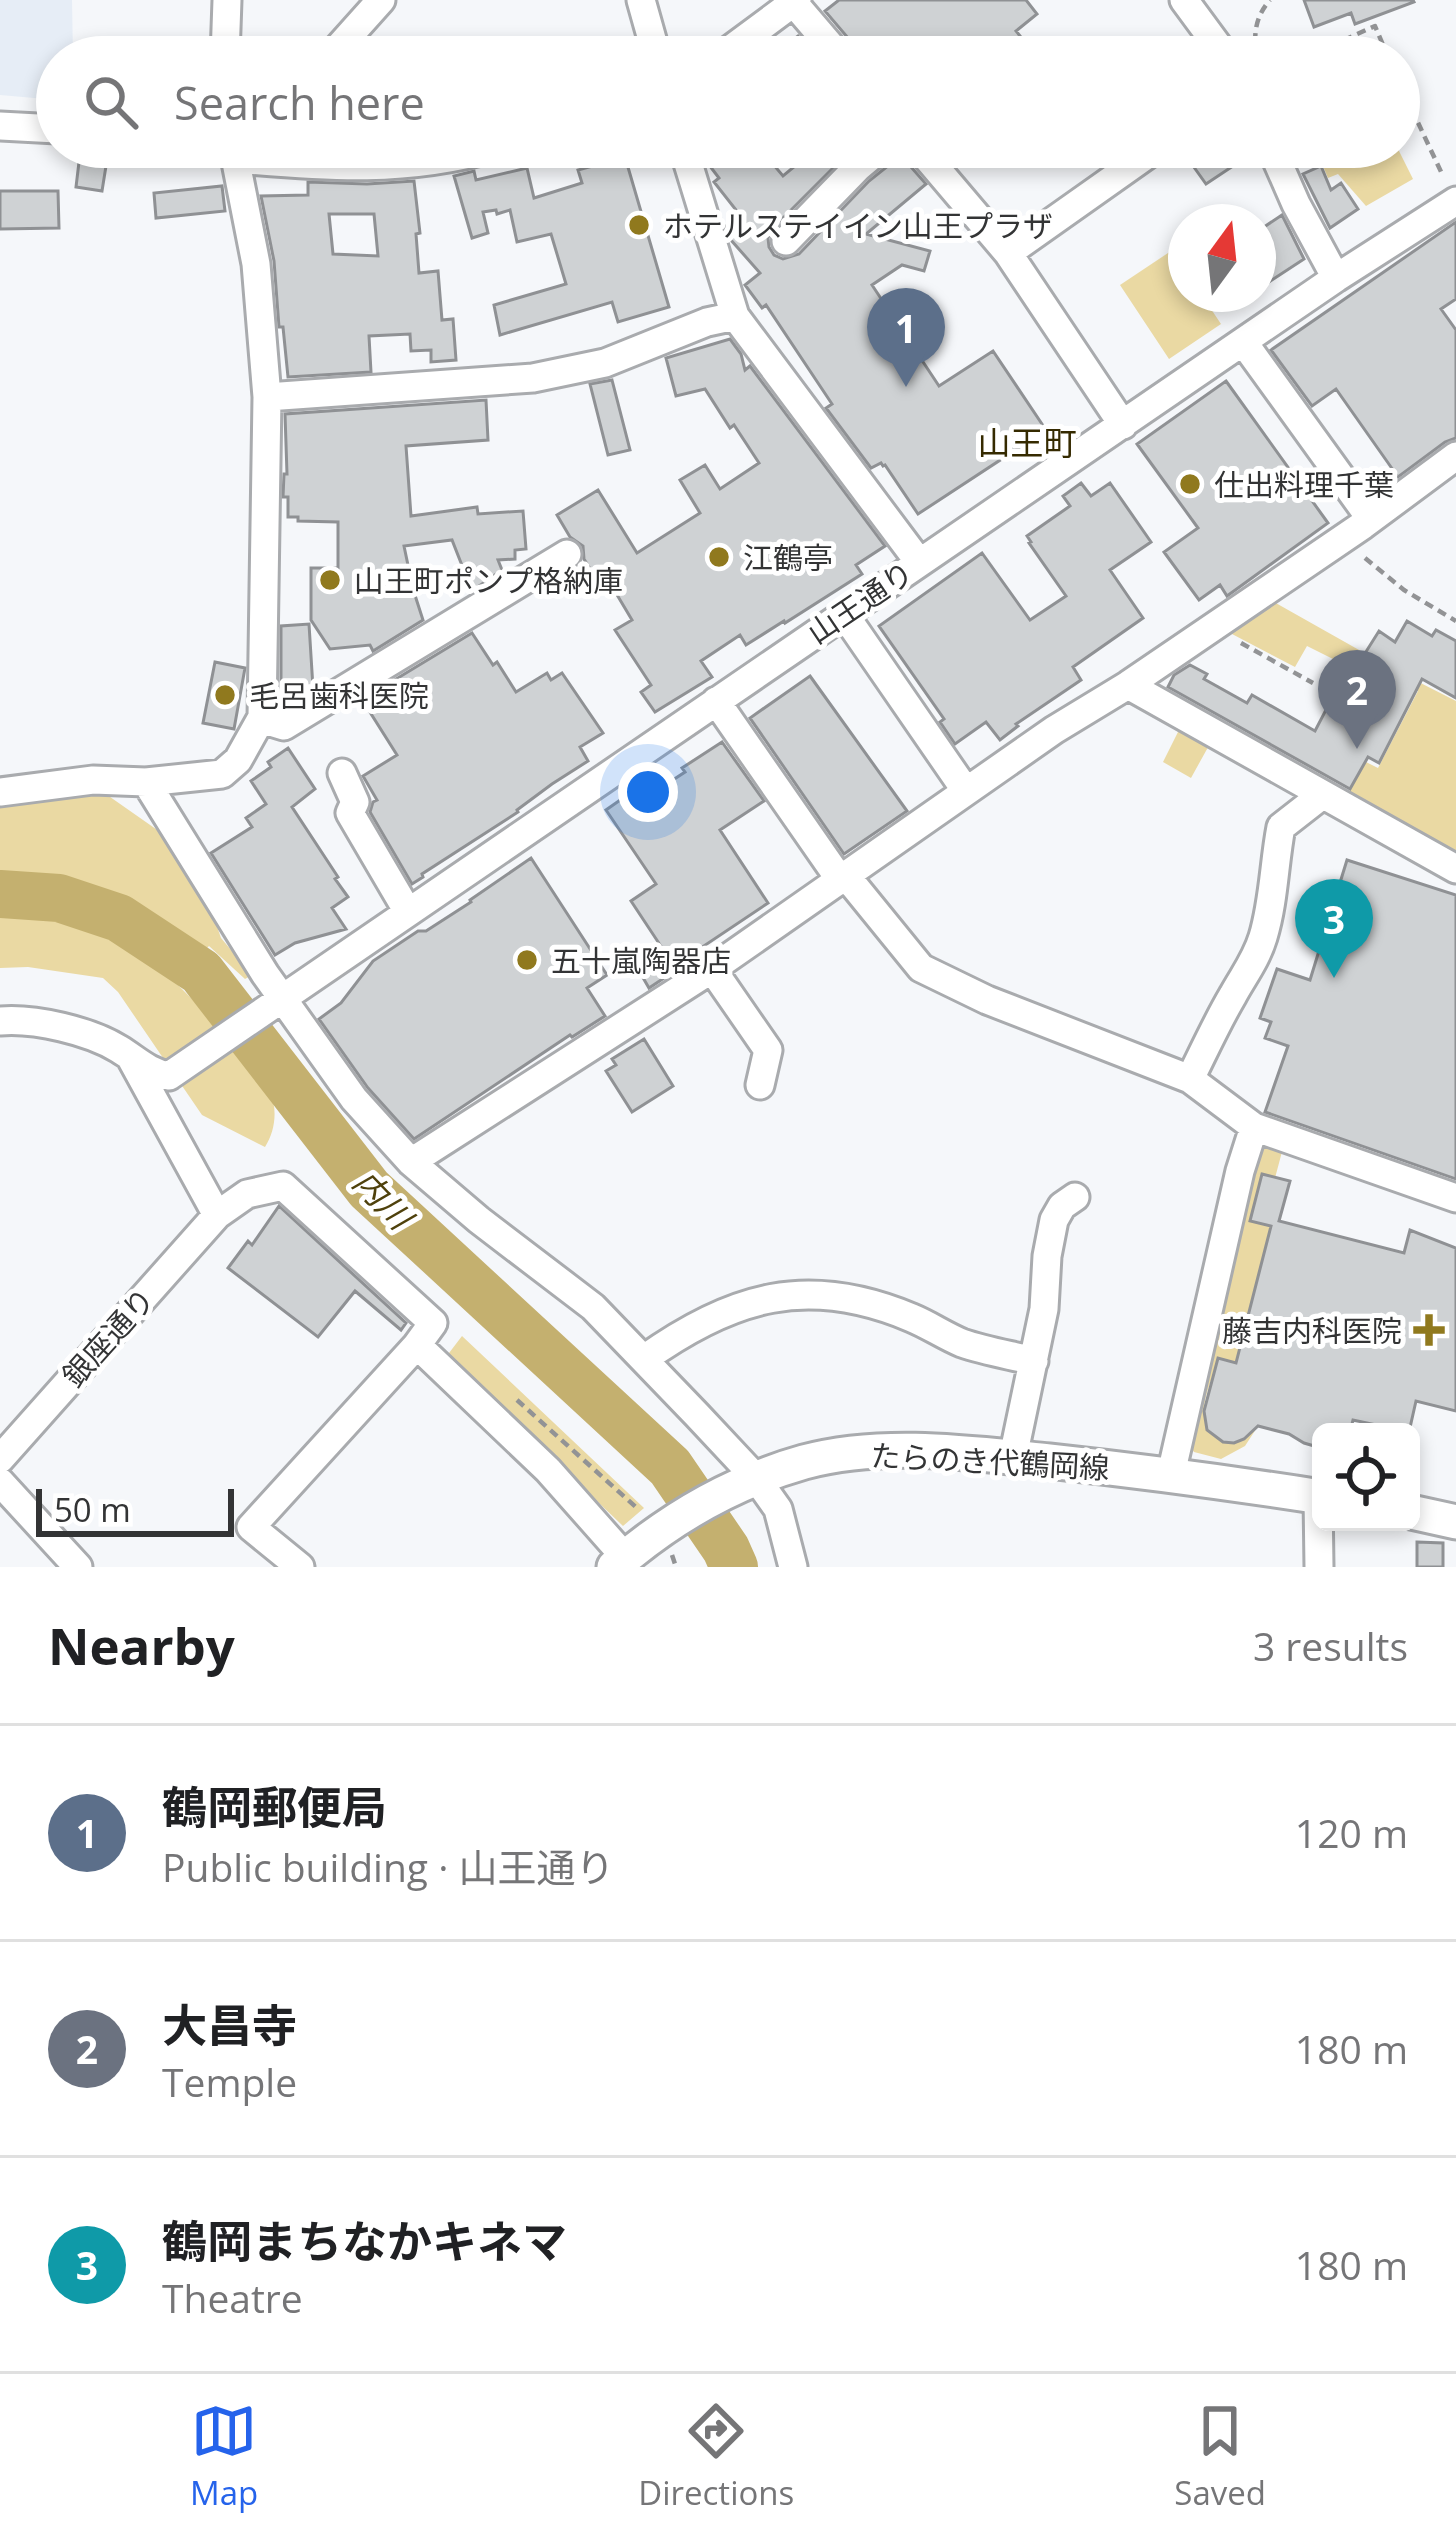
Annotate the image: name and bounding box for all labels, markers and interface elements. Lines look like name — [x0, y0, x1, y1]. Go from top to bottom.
search box — [36, 36, 1420, 168]
icon: search — [78, 69, 144, 135]
text: Search here — [174, 72, 425, 133]
north arrow — [1168, 204, 1276, 312]
place label: ホテルステイイン山王プラザ — [663, 205, 1053, 246]
marker: ホテルステイイン山王プラザ — [626, 212, 652, 238]
pin: 1 — [867, 288, 945, 387]
district label: 山王町 — [978, 420, 1077, 465]
place label: 仕出料理千葉 — [1214, 464, 1394, 505]
marker: 仕出料理千葉 — [1177, 471, 1203, 497]
place label: 江鶴亭 — [743, 537, 833, 578]
marker: 江鶴亭 — [706, 544, 732, 570]
street label: 山王通り — [799, 551, 921, 653]
place label: 山王町ポンプ格納庫 — [354, 560, 623, 601]
marker: 山王町ポンプ格納庫 — [317, 567, 343, 593]
pin: 2 — [1318, 650, 1396, 749]
place label: 毛呂歯科医院 — [249, 675, 429, 716]
marker: 毛呂歯科医院 — [212, 682, 238, 708]
your location — [618, 762, 678, 822]
pin: 3 — [1295, 879, 1373, 978]
place label: 五十嵐陶器店 — [551, 940, 731, 981]
marker: 五十嵐陶器店 — [514, 947, 540, 973]
water label: 内川 — [344, 1160, 424, 1241]
street label: 銀座通り — [53, 1279, 163, 1395]
place label: 藤吉内科医院 — [1222, 1310, 1402, 1351]
marker: 藤吉内科医院 — [1413, 1314, 1445, 1346]
map controls — [1312, 1423, 1420, 1531]
button: locate — [1312, 1423, 1420, 1531]
street label: たらのき代鶴岡線 — [870, 1434, 1110, 1488]
scale bar — [36, 1483, 234, 1536]
text: 50 m — [54, 1487, 131, 1532]
text: Nearby — [48, 1610, 235, 1680]
text: 3 results — [1253, 1619, 1408, 1672]
text: 鶴岡郵便局 — [162, 1776, 387, 1837]
text: 1 — [76, 1806, 98, 1859]
text: 120 m — [1295, 1806, 1408, 1859]
text: Public building · 山王通り — [162, 1840, 615, 1893]
text: 大昌寺 — [162, 1994, 297, 2055]
text: 2 — [76, 2022, 98, 2075]
text: 180 m — [1295, 2022, 1408, 2075]
text: Temple — [162, 2055, 297, 2108]
text: 鶴岡まちなかキネマ — [162, 2210, 567, 2271]
text: 3 — [76, 2238, 98, 2291]
text: 180 m — [1295, 2238, 1408, 2291]
text: Theatre — [162, 2271, 303, 2324]
tab: Map — [190, 2398, 258, 2515]
tab: Directions — [638, 2398, 794, 2515]
tab: Saved — [1174, 2398, 1266, 2515]

